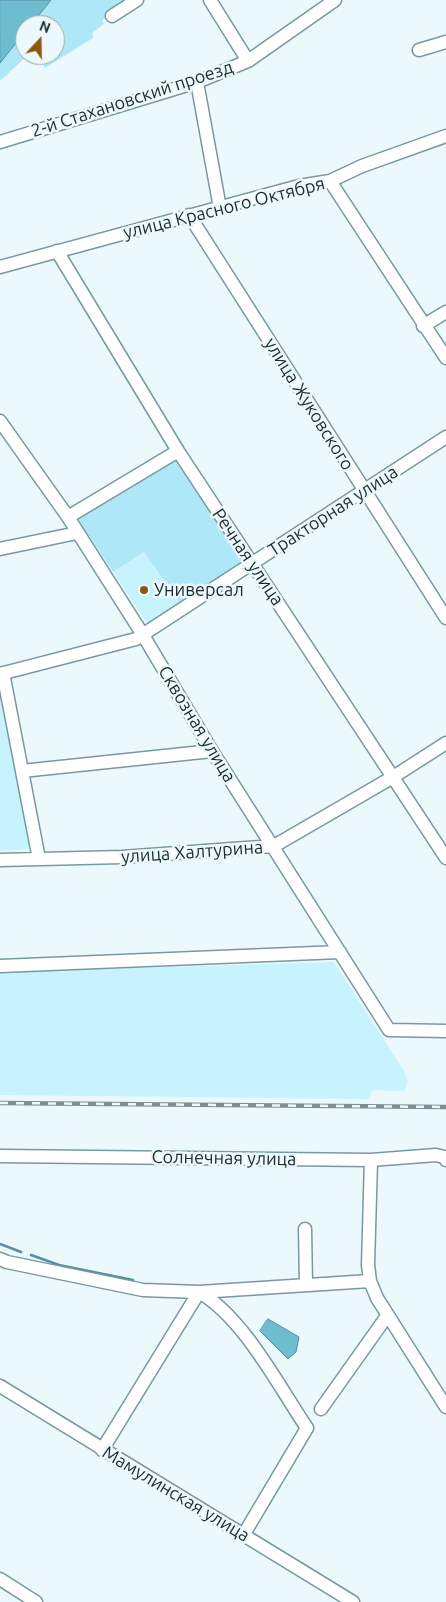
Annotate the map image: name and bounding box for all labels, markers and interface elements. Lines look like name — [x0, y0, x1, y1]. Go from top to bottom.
north arrow — [15, 15, 65, 65]
text: N — [37, 18, 53, 36]
street label: 2-й Стахановский проезд — [28, 56, 236, 142]
street label: улица Красного Октября — [121, 172, 327, 244]
street label: улица Жуковского — [260, 334, 358, 474]
street label: Тракторная улица — [264, 461, 402, 561]
street label: Речная улица — [208, 504, 288, 610]
place label: Универсал — [154, 579, 244, 601]
marker: Универсал — [138, 584, 150, 596]
street label: Сквозная улица — [154, 662, 240, 786]
street label: улица Халтурина — [120, 836, 264, 868]
street label: Солнечная улица — [151, 1146, 297, 1170]
street label: Мамулинская улица — [98, 1441, 254, 1547]

